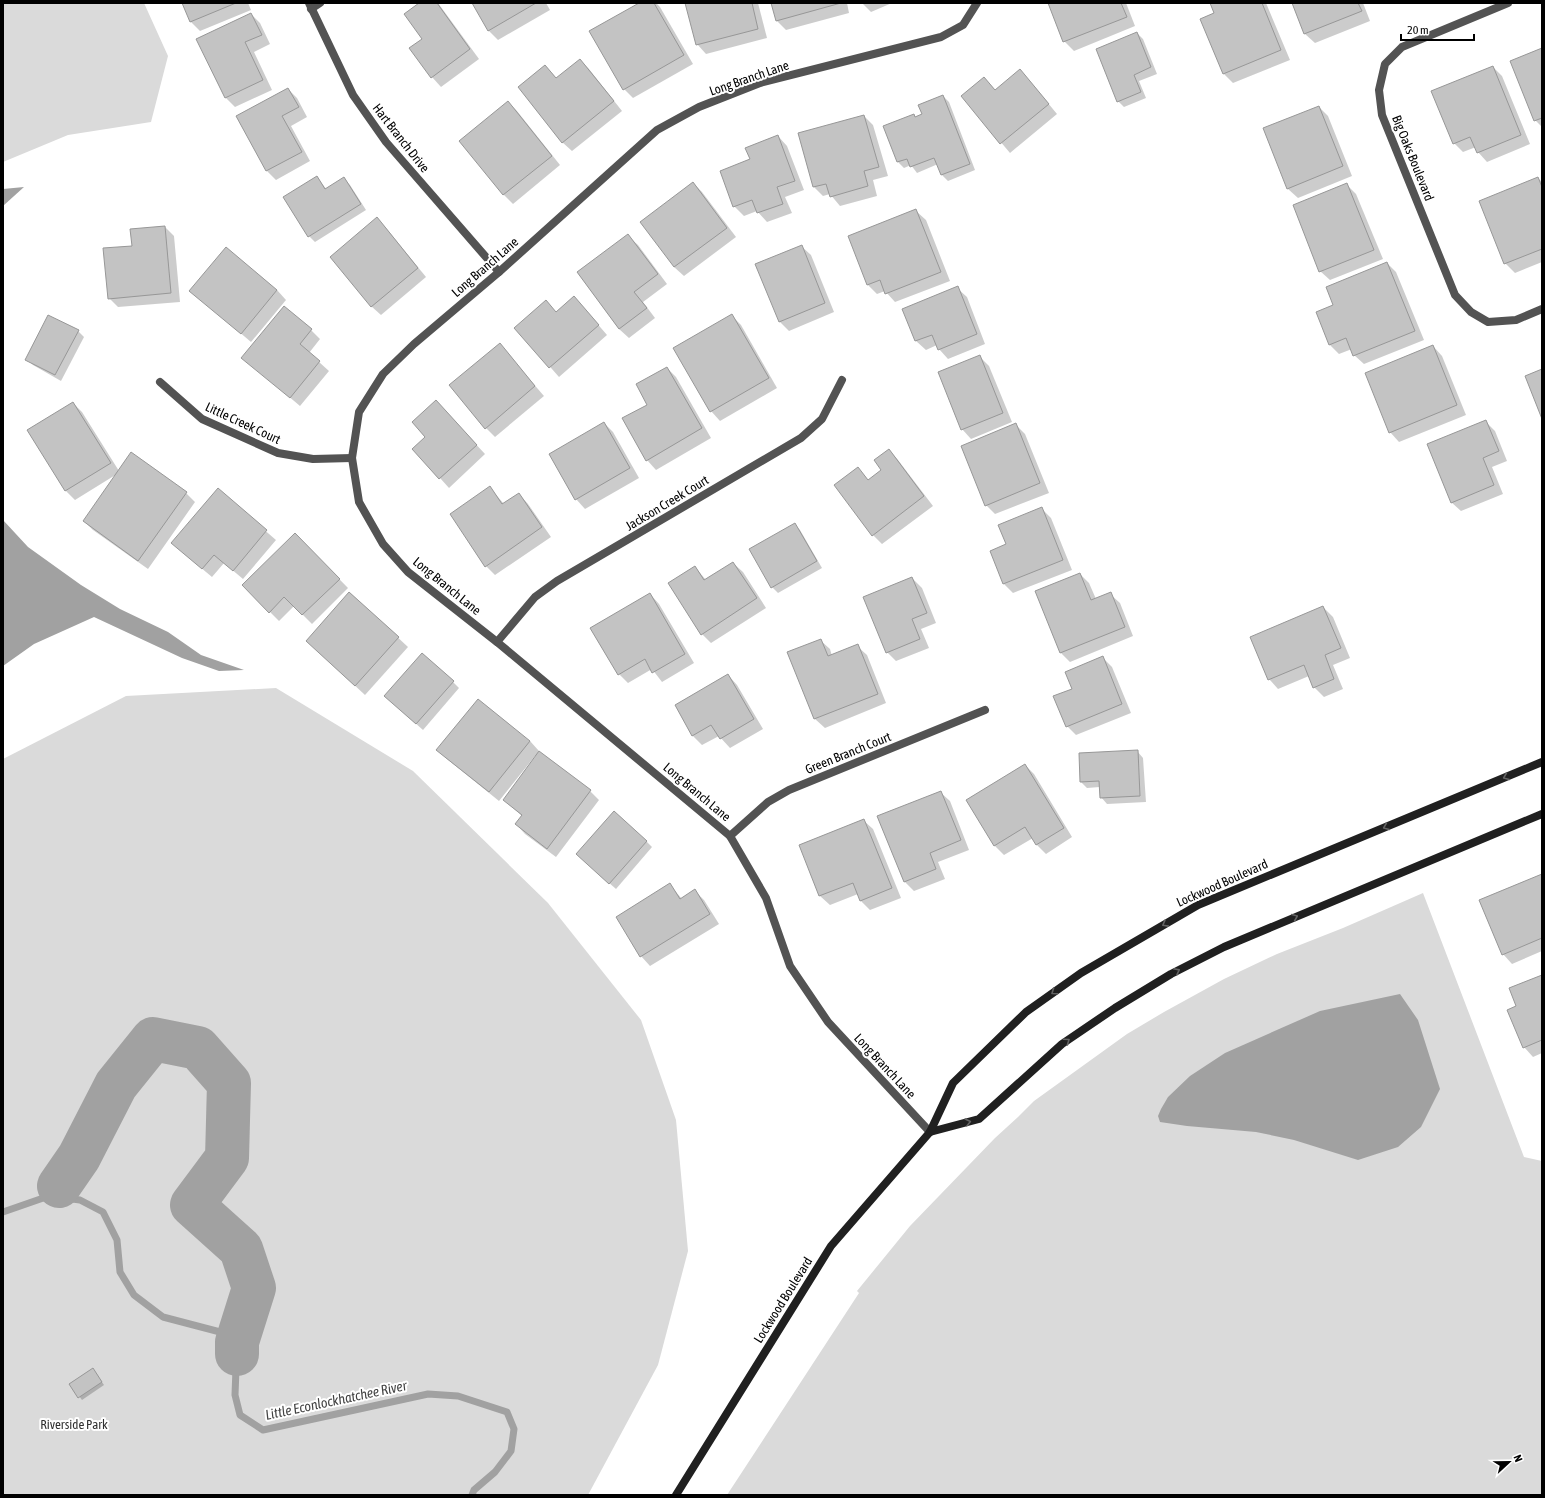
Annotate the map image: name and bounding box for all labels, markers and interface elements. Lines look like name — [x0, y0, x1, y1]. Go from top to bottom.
scale bar — [1401, 16, 1474, 42]
text: 20 m — [1407, 23, 1429, 37]
street label: Long Branch Lane — [707, 57, 791, 99]
street label: Hart Branch Drive — [370, 101, 433, 175]
street label: Big Oaks Boulevard — [1389, 113, 1437, 203]
street label: Long Branch Lane — [449, 234, 521, 300]
street label: Little Creek Court — [203, 399, 283, 447]
street label: Jackson Creek Court — [623, 472, 711, 534]
street label: Long Branch Lane — [410, 554, 484, 618]
street label: Green Branch Court — [803, 729, 893, 777]
street label: Long Branch Lane — [660, 760, 734, 825]
one-way arrow — [1503, 772, 1510, 780]
one-way arrow — [1383, 822, 1390, 830]
street label: Lockwood Boulevard — [1174, 856, 1270, 910]
one-way arrow — [1291, 914, 1298, 922]
one-way arrow — [1162, 919, 1169, 926]
one-way arrow — [1172, 968, 1180, 976]
one-way arrow — [1051, 987, 1058, 995]
street label: Long Branch Lane — [851, 1030, 919, 1102]
one-way arrow — [1063, 1038, 1070, 1046]
one-way arrow — [964, 1119, 971, 1127]
street label: Lockwood Boulevard — [751, 1254, 815, 1346]
water label: Little Econlockhatchee River — [264, 1377, 409, 1423]
park label: Riverside Park — [40, 1417, 108, 1432]
north arrow — [1489, 1442, 1529, 1482]
text: N — [1511, 1453, 1525, 1464]

